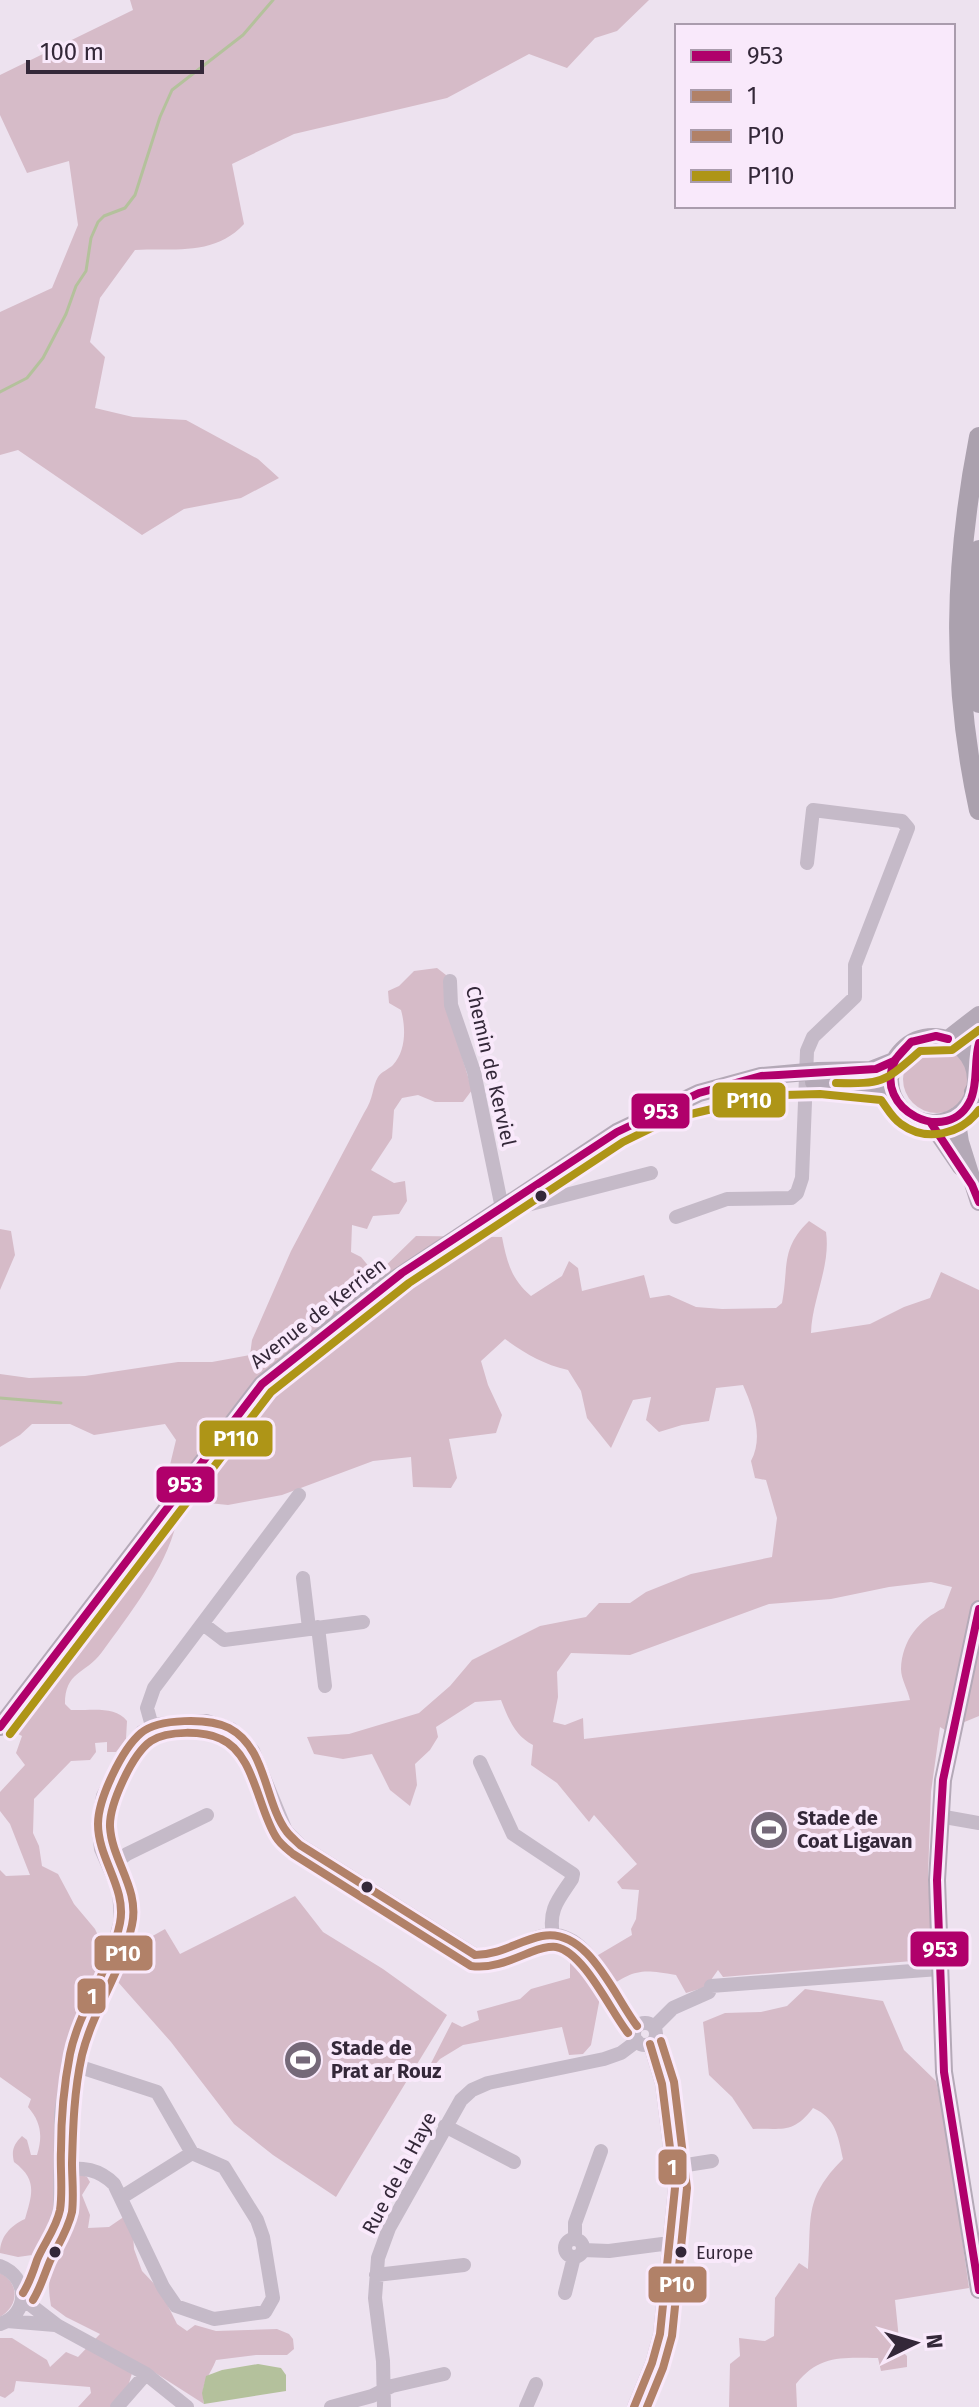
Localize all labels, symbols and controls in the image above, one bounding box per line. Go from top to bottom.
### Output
scale bar [28,24,202,74]
legend [675,24,955,208]
text: 100 m [40,38,104,66]
text: 953 [747,42,783,70]
text: 1 [747,82,757,110]
text: P10 [747,122,784,150]
text: P110 [747,162,794,190]
street label: Chemin de Kerviel [461,983,521,1149]
line badge: P110 [711,1081,787,1119]
text: P110 [726,1087,772,1114]
line badge: 953 [630,1092,691,1130]
text: 953 [643,1098,679,1125]
unlabelled marker [533,1188,549,1204]
street label: Avenue de Kerrien [245,1252,391,1374]
line badge: P110 [198,1419,274,1458]
text: P110 [213,1425,259,1452]
line badge: 953 [155,1465,216,1504]
text: 953 [167,1471,203,1498]
place label: Stade de Coat Ligavan [797,1806,912,1853]
sports icon: Stade de Coat Ligavan [748,1809,790,1851]
unlabelled marker [359,1879,375,1895]
line badge: 953 [909,1930,970,1968]
line badge: P10 [93,1934,154,1972]
text: 953 [922,1936,958,1963]
text: P10 [105,1940,141,1967]
line badge: 1 [76,1977,107,2015]
text: 1 [87,1983,97,2010]
place label: Stade de Prat ar Rouz [331,2036,441,2083]
sports icon: Stade de Prat ar Rouz [282,2039,324,2081]
street label: Rue de la Haye [357,2108,441,2238]
line badge: 1 [657,2148,688,2186]
text: 1 [667,2154,677,2181]
place label: Europe [696,2242,753,2264]
unlabelled marker [47,2244,63,2260]
marker: Europe [673,2244,689,2260]
line badge: P10 [647,2265,708,2304]
text: P10 [659,2271,695,2298]
north arrow [875,2303,955,2383]
text: N [920,2333,949,2350]

